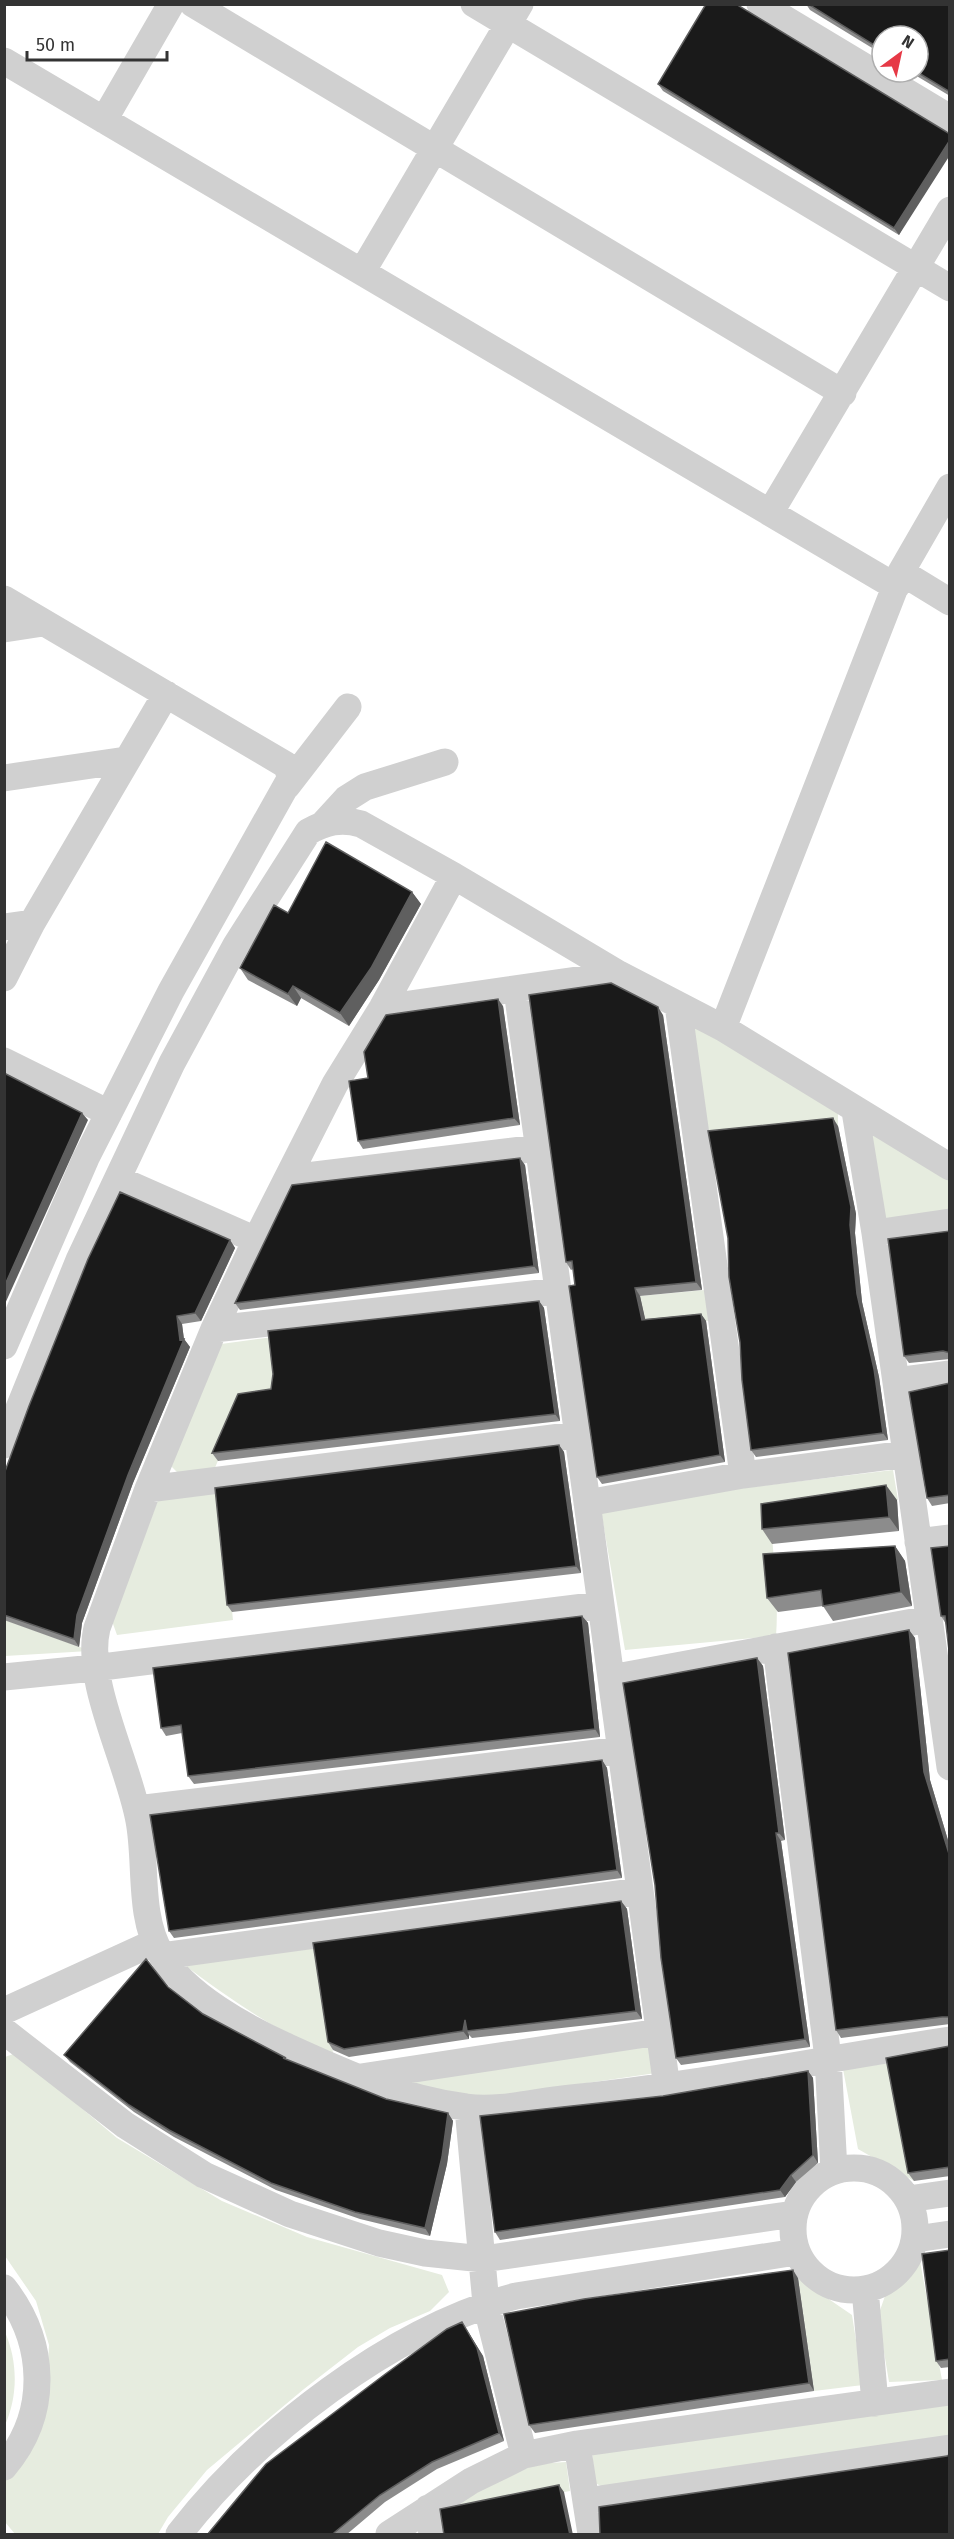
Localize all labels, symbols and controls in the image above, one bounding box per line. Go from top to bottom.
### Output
scale bar [27,24,166,62]
north arrow [870,24,930,84]
text: N [898,31,918,53]
text: 50 m [36,34,75,56]

